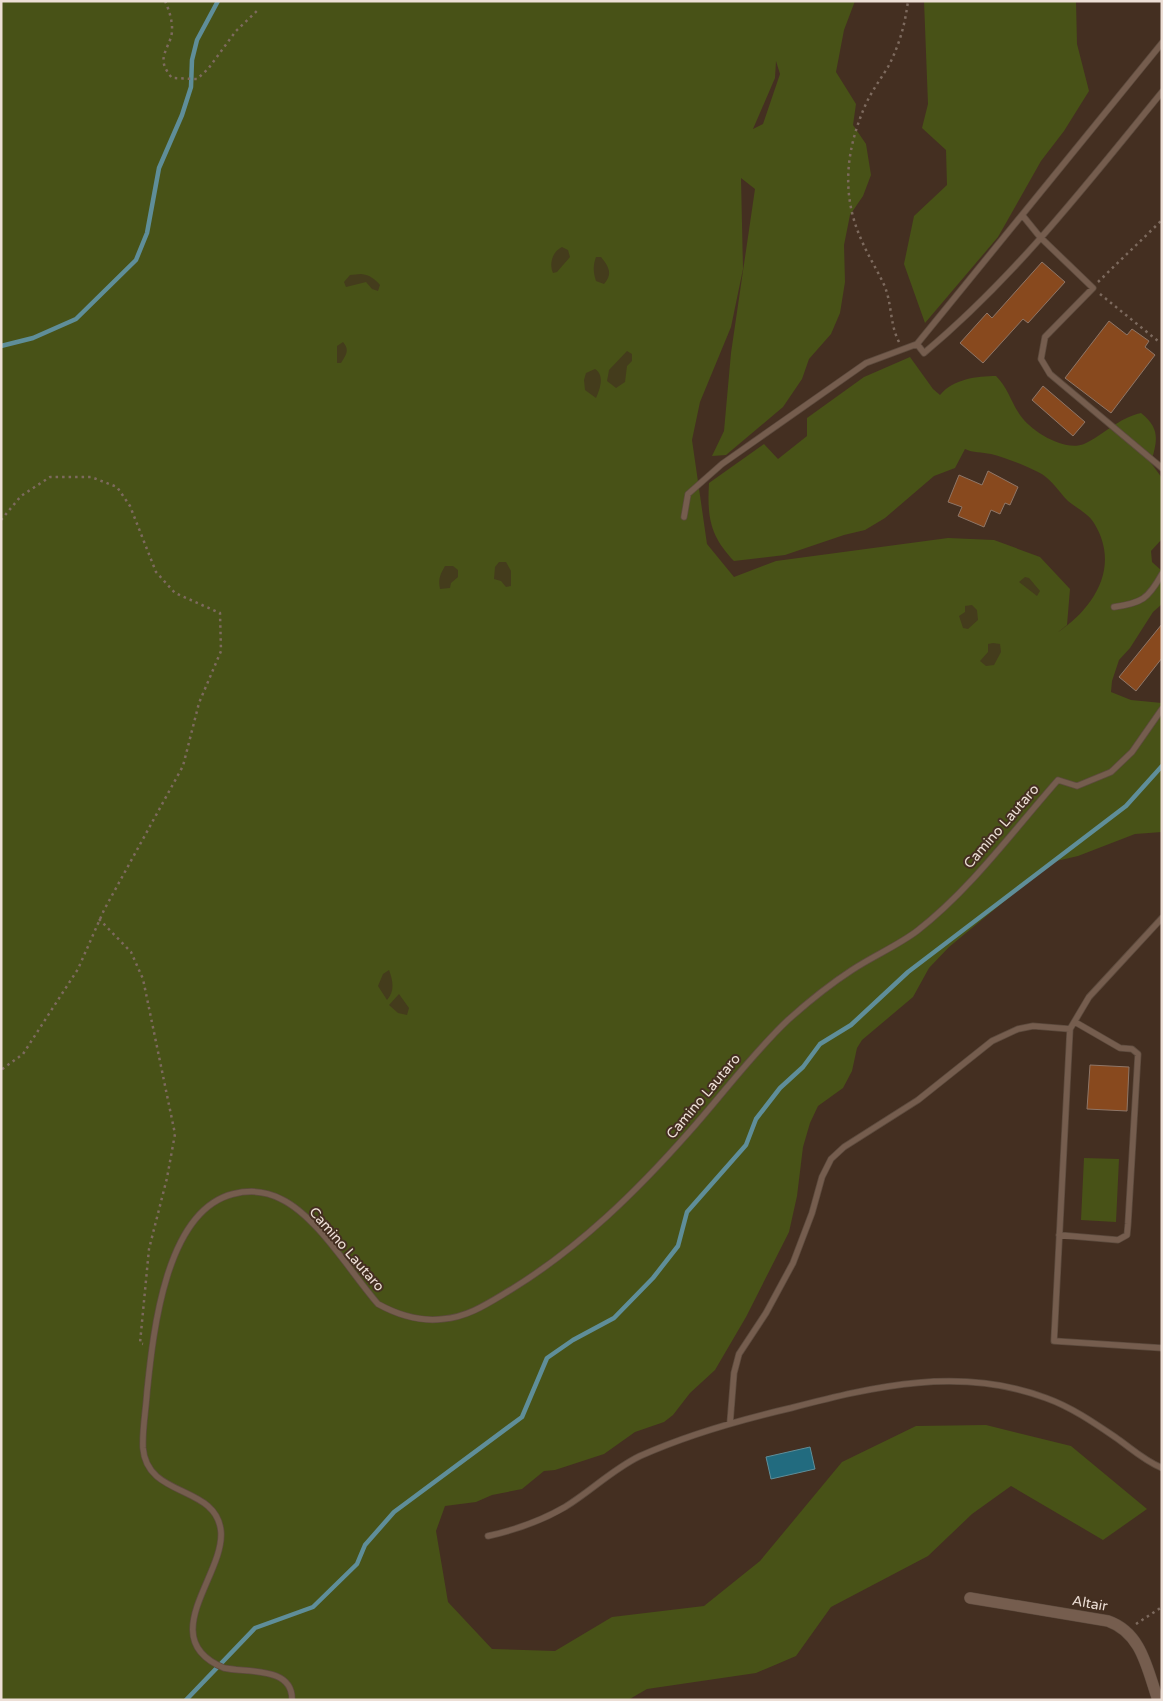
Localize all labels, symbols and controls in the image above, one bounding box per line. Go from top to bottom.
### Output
street label: Camino Lautaro [960,781,1043,872]
street label: Camino Lautaro [663,1050,744,1142]
street label: Camino Lautaro [305,1204,388,1295]
street label: Altair [1071,1592,1110,1615]

